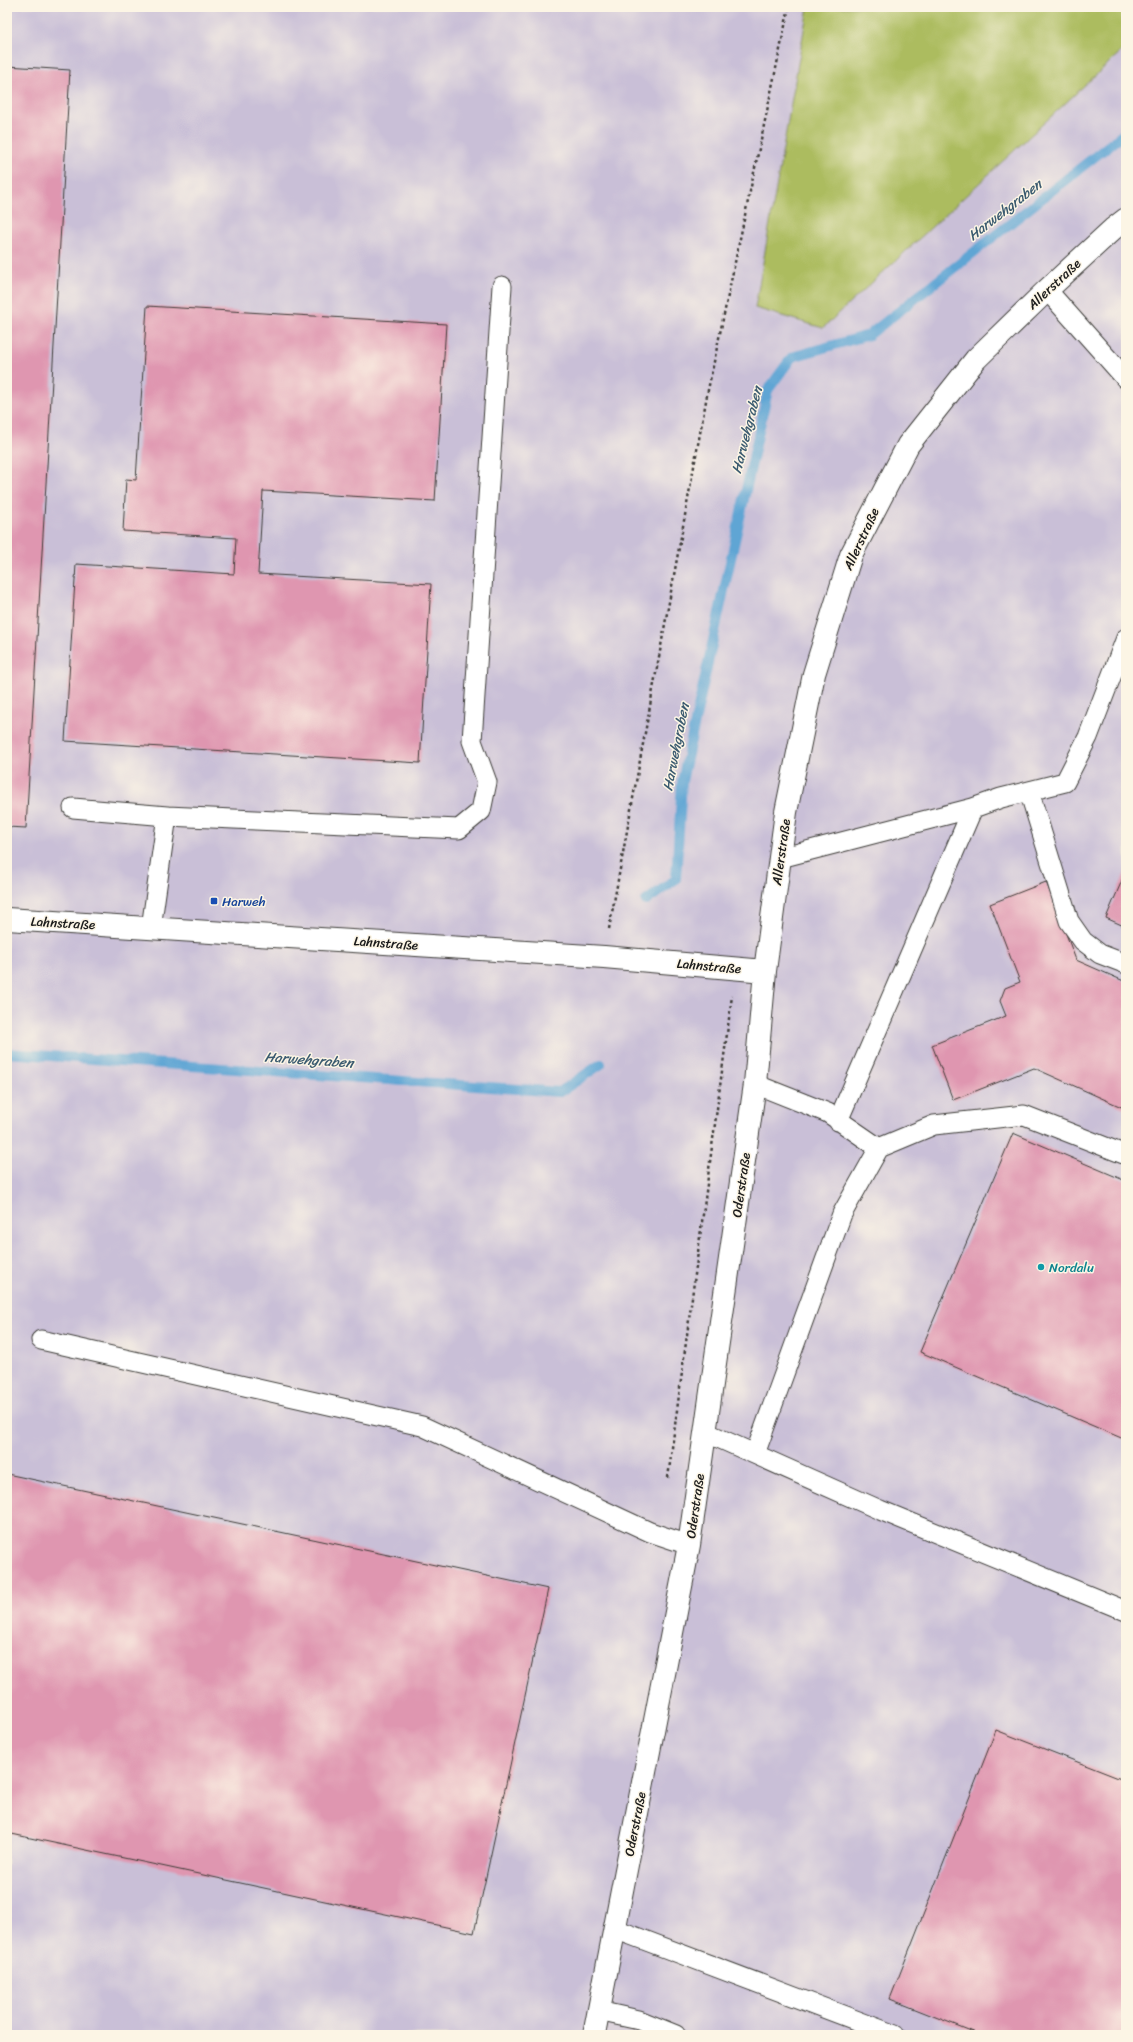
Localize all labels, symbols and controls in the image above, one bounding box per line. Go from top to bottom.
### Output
water label: Harwehgraben [962,172,1049,247]
street label: Allerstraße [1021,253,1086,316]
water label: Harwehgraben [724,382,770,476]
street label: Allerstraße [836,504,886,575]
water label: Harwehgraben [655,700,697,793]
street label: Allerstraße [765,817,797,888]
place label: Harweh [222,890,266,913]
marker: Harweh [209,896,219,906]
street label: Lahnstraße [30,910,96,936]
street label: Lahnstraße [353,929,419,957]
street label: Lahnstraße [676,952,742,980]
water label: Harwehgraben [264,1044,356,1076]
street label: Oderstraße [725,1151,757,1219]
place label: Nordalu [1049,1256,1094,1279]
marker: Nordalu [1036,1262,1046,1272]
street label: Oderstraße [679,1472,711,1540]
street label: Oderstraße [617,1790,653,1858]

